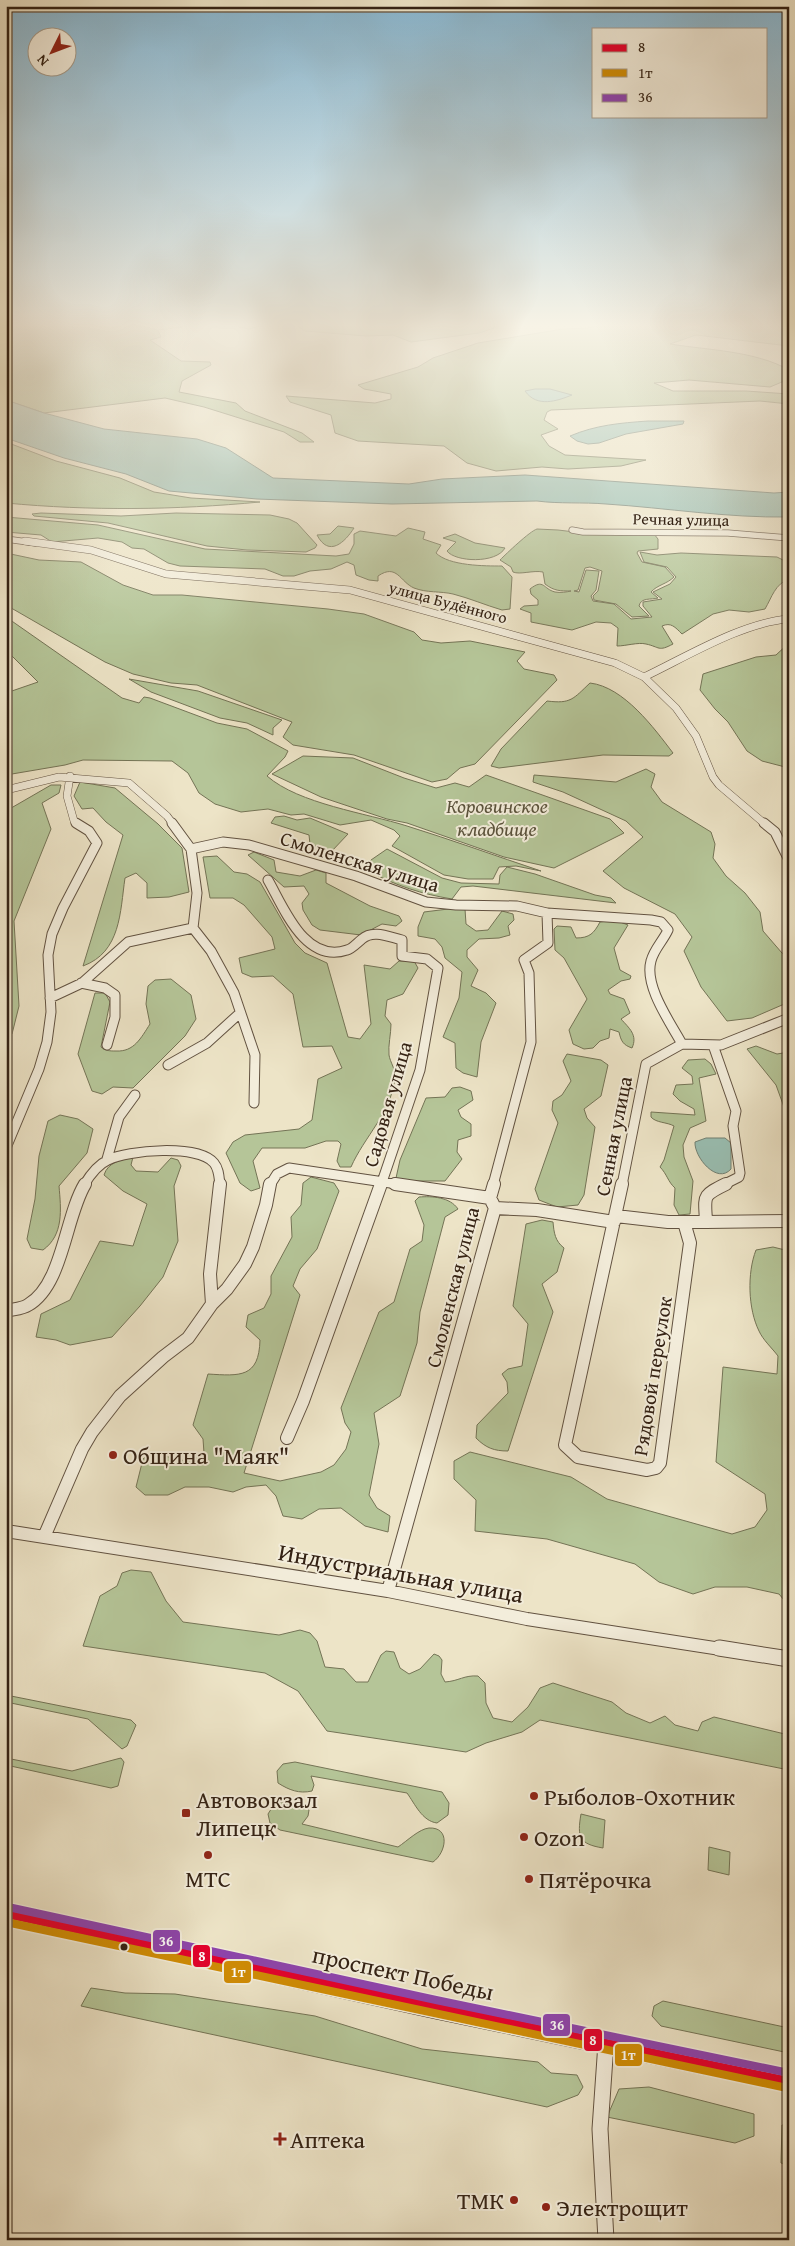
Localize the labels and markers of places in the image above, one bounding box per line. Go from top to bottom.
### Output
place label: Община "Маяк" [123,1438,289,1473]
marker: Община "Маяк" [107,1449,119,1461]
place label: Рыболов-Охотник [544,1779,735,1814]
place label: Автовокзал Липецк [196,1782,318,1845]
marker: Рыболов-Охотник [528,1790,540,1802]
marker: Автовокзал Липецк [180,1807,192,1819]
place label: Ozon [534,1820,585,1855]
marker: Ozon [518,1831,530,1843]
marker: МТС [202,1849,214,1861]
place label: МТС [185,1861,231,1896]
place label: Пятёрочка [539,1862,652,1897]
marker: Пятёрочка [523,1873,535,1885]
unlabelled marker [119,1942,129,1952]
place label: Аптека [290,2122,366,2157]
marker: Аптека [274,2133,286,2145]
place label: ТМК [457,2183,504,2218]
place label: Электрощит [556,2190,688,2225]
marker: ТМК [508,2194,520,2206]
marker: Электрощит [540,2201,552,2213]

